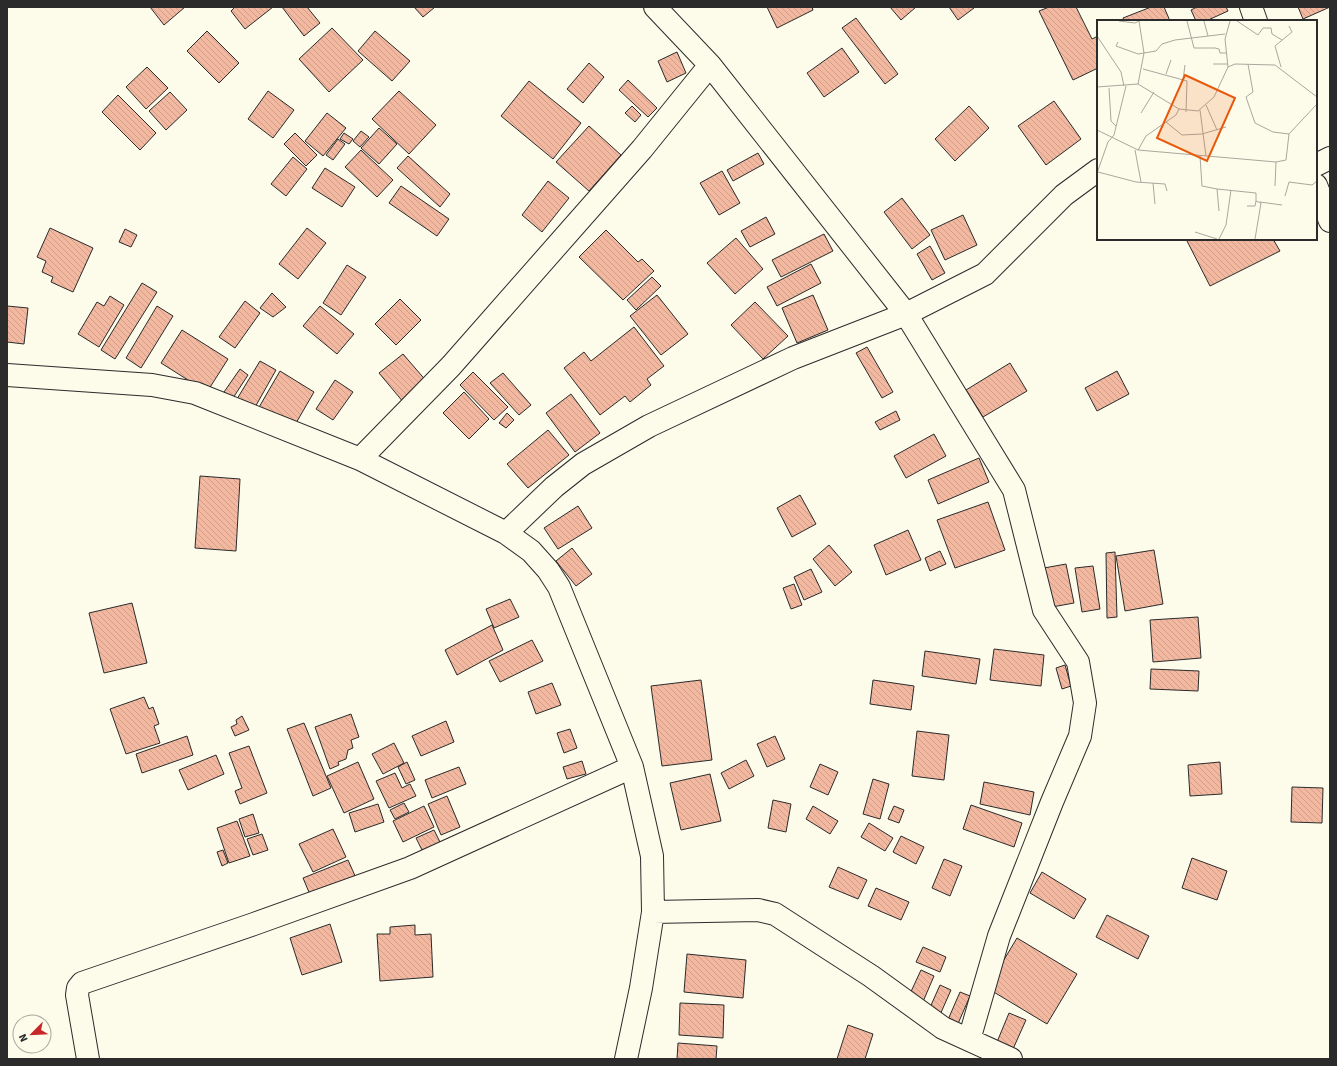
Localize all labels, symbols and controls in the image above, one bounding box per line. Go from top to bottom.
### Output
inset map [1097,20,1317,240]
north arrow [12,1014,52,1054]
text: N [15,1031,32,1044]

